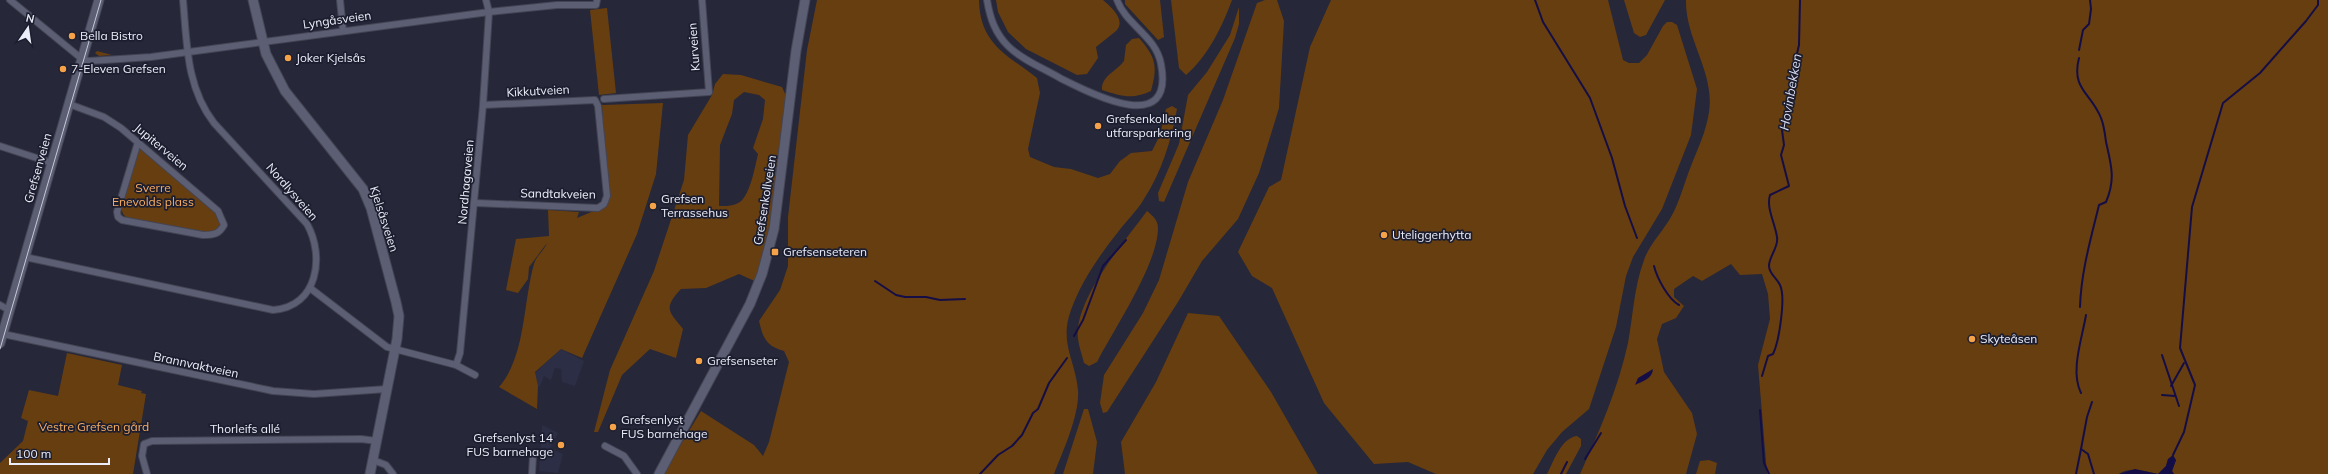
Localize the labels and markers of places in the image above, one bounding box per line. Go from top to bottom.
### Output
place label: Bella Bistro [80,28,143,43]
marker: Bella Bistro [67,31,77,41]
place label: Joker Kjelsås [296,50,366,65]
marker: Joker Kjelsås [283,53,293,63]
place label: 7-Eleven Grefsen [71,61,166,76]
marker: 7-Eleven Grefsen [58,64,68,74]
place label: Grefsenkollen utfarsparkering [1106,111,1191,140]
marker: Grefsenkollen utfarsparkering [1093,121,1103,131]
place label: Grefsen Terrassehus [661,191,728,220]
marker: Grefsen Terrassehus [648,201,658,211]
place label: Uteliggerhytta [1392,227,1471,242]
marker: Uteliggerhytta [1379,230,1389,240]
place label: Grefsenseteren [783,244,867,259]
marker: Grefsenseteren [770,247,780,257]
place label: Skyteåsen [1980,331,2037,346]
marker: Skyteåsen [1967,334,1977,344]
place label: Grefsenseter [707,353,778,368]
marker: Grefsenseter [694,356,704,366]
place label: Grefsenlyst FUS barnehage [621,412,707,441]
marker: Grefsenlyst FUS barnehage [608,422,618,432]
place label: Grefsenlyst 14 FUS barnehage [467,430,553,459]
marker: Grefsenlyst 14 FUS barnehage [556,440,566,450]

